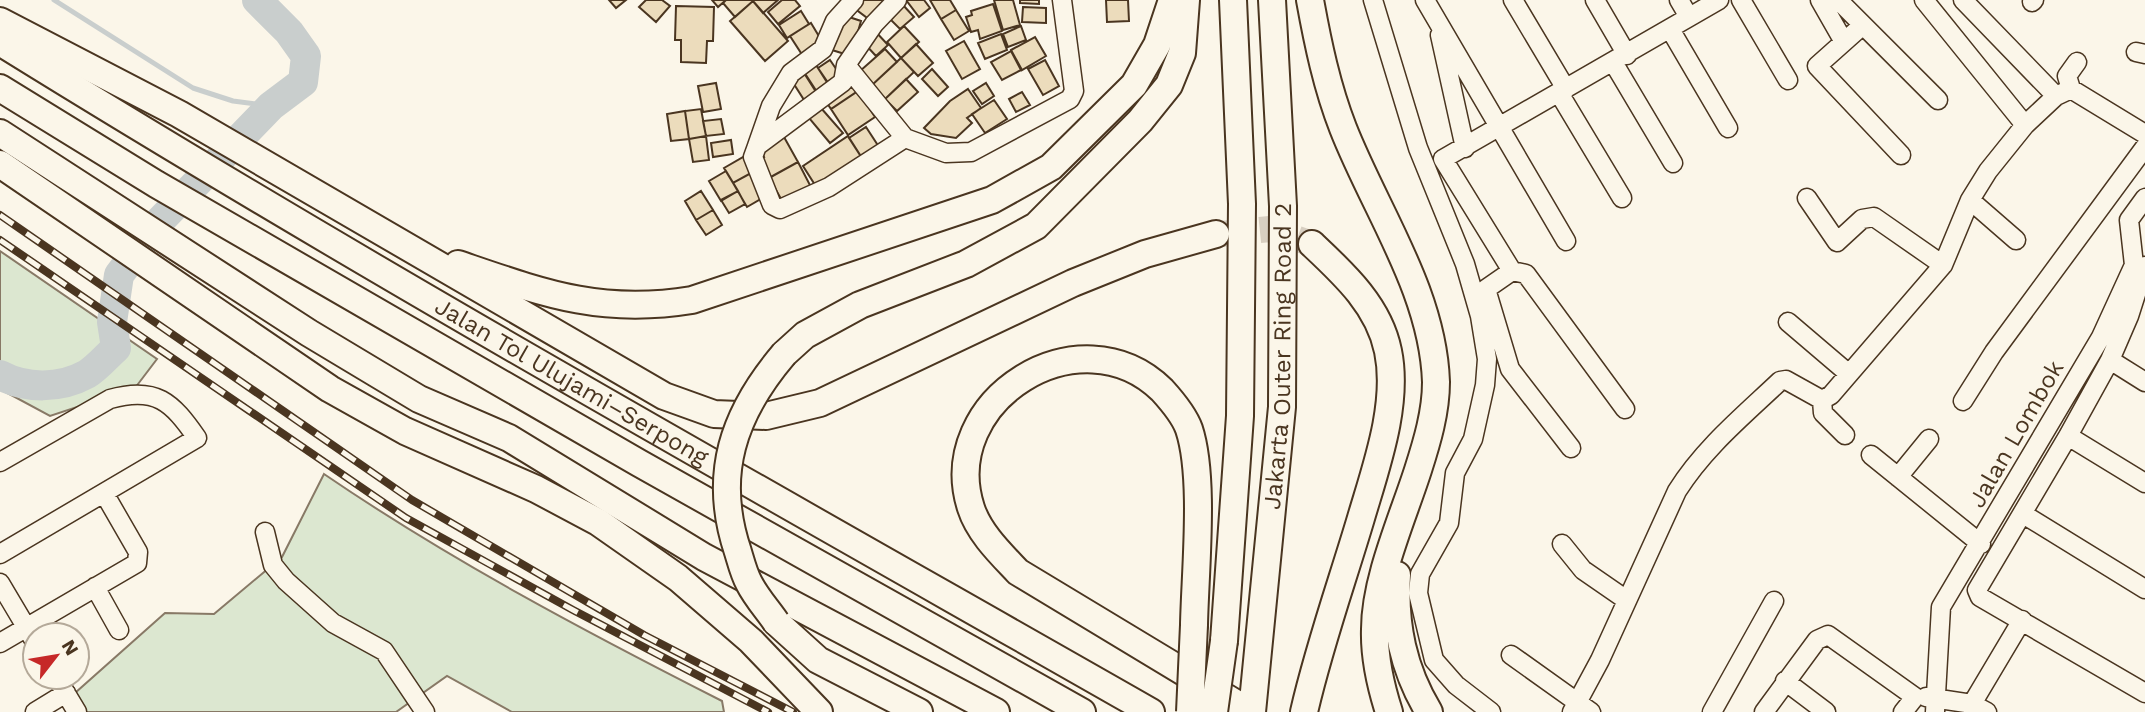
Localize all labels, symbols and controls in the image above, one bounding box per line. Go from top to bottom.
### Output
street label: Jakarta Outer Ring Road 2 [1258,203,1297,511]
street label: Jalan Tol Ulujami–Serpong [430,292,714,471]
street label: Jalan Lombok [1963,355,2070,512]
north arrow [21,621,91,691]
text: N [57,636,84,659]

